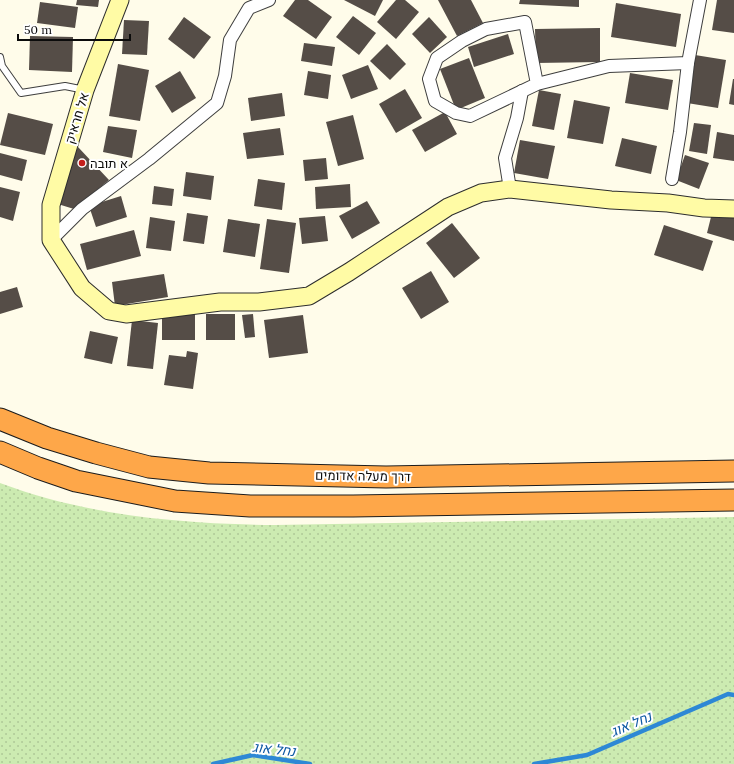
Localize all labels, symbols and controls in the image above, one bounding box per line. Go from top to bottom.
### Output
scale bar [18,16,130,42]
text: 50 m [24,22,52,37]
street label: אל חראיק [61,90,93,146]
place label: א תובה [90,155,128,172]
marker: א תובה [77,158,87,168]
street label: דרך מעלה אדומים [315,467,411,485]
water label: נחל אוג [608,707,655,741]
water label: נחל אוג [252,738,297,760]

